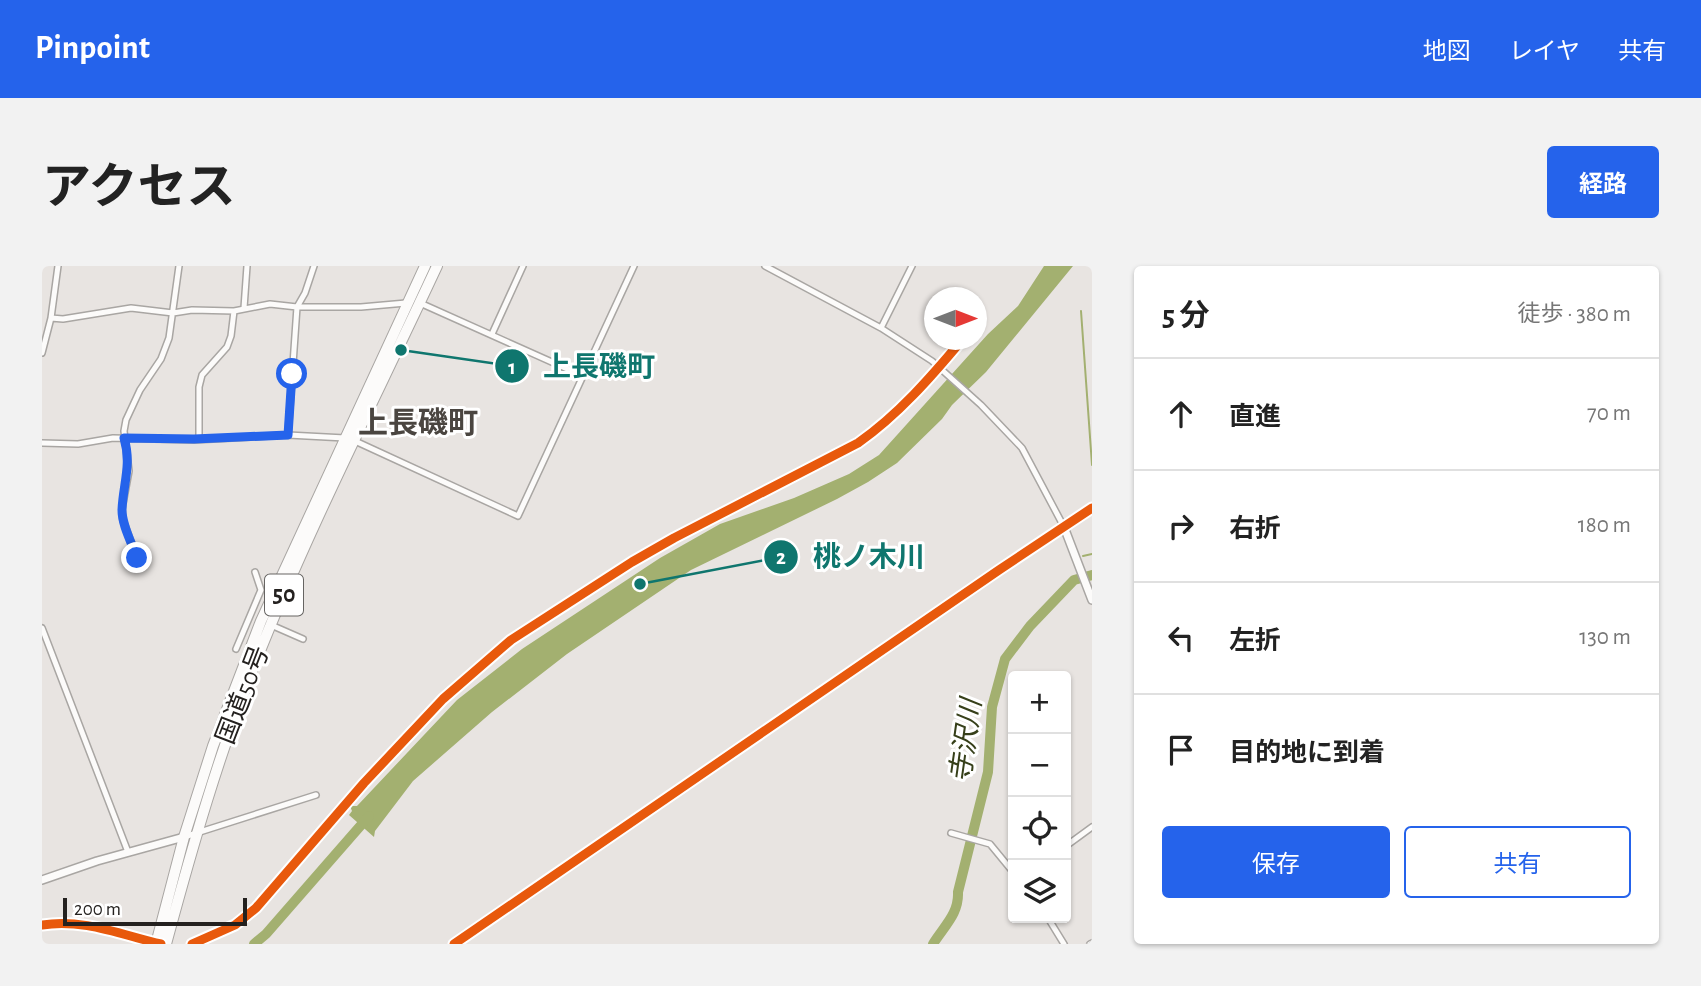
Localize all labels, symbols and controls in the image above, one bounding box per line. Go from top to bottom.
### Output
text: Pinpoint [35,32,150,65]
text: 地図 [1423,40,1471,64]
text: レイヤ [1509,40,1580,64]
text: 共有 [1618,40,1666,64]
button: 経路 [1547,146,1659,218]
text: アクセス [42,164,236,213]
north arrow [924,287,987,350]
text: 5 分 [1162,301,1210,331]
text: 徒歩 · 380 m [1517,303,1631,326]
callout: 上長磯町 [494,342,669,391]
text: 上長磯町 [543,351,655,382]
text: 1 [508,357,516,378]
route start [276,358,307,389]
icon: ahead [1162,395,1200,433]
text: 70 m [1587,402,1631,425]
text: 直進 [1229,404,1281,430]
district label: 上長磯町 [358,407,478,439]
icon: right [1162,507,1200,545]
text: 180 m [1578,514,1631,537]
text: 右折 [1229,516,1281,542]
callout: 桃ノ木川 [764,532,939,581]
text: 桃ノ木川 [813,541,925,572]
route end [121,542,152,573]
text: 2 [776,547,786,568]
road number: 50 [265,574,303,616]
icon: left [1162,619,1200,657]
text: 130 m [1579,626,1631,649]
text: 左折 [1229,628,1281,654]
street label: 国道50号 [212,642,274,748]
map controls [1008,671,1071,923]
button: + [1008,671,1071,734]
water label: 寺沢川 [945,694,987,785]
icon: arrive [1162,731,1200,769]
button: − [1008,734,1071,797]
text: 目的地に到着 [1229,740,1385,766]
button: locate [1008,797,1071,860]
button: 保存 [1162,826,1390,898]
button: 共有 [1404,826,1631,898]
button: layers [1008,860,1071,923]
scale bar [63,895,247,927]
text: 200 m [74,900,121,919]

